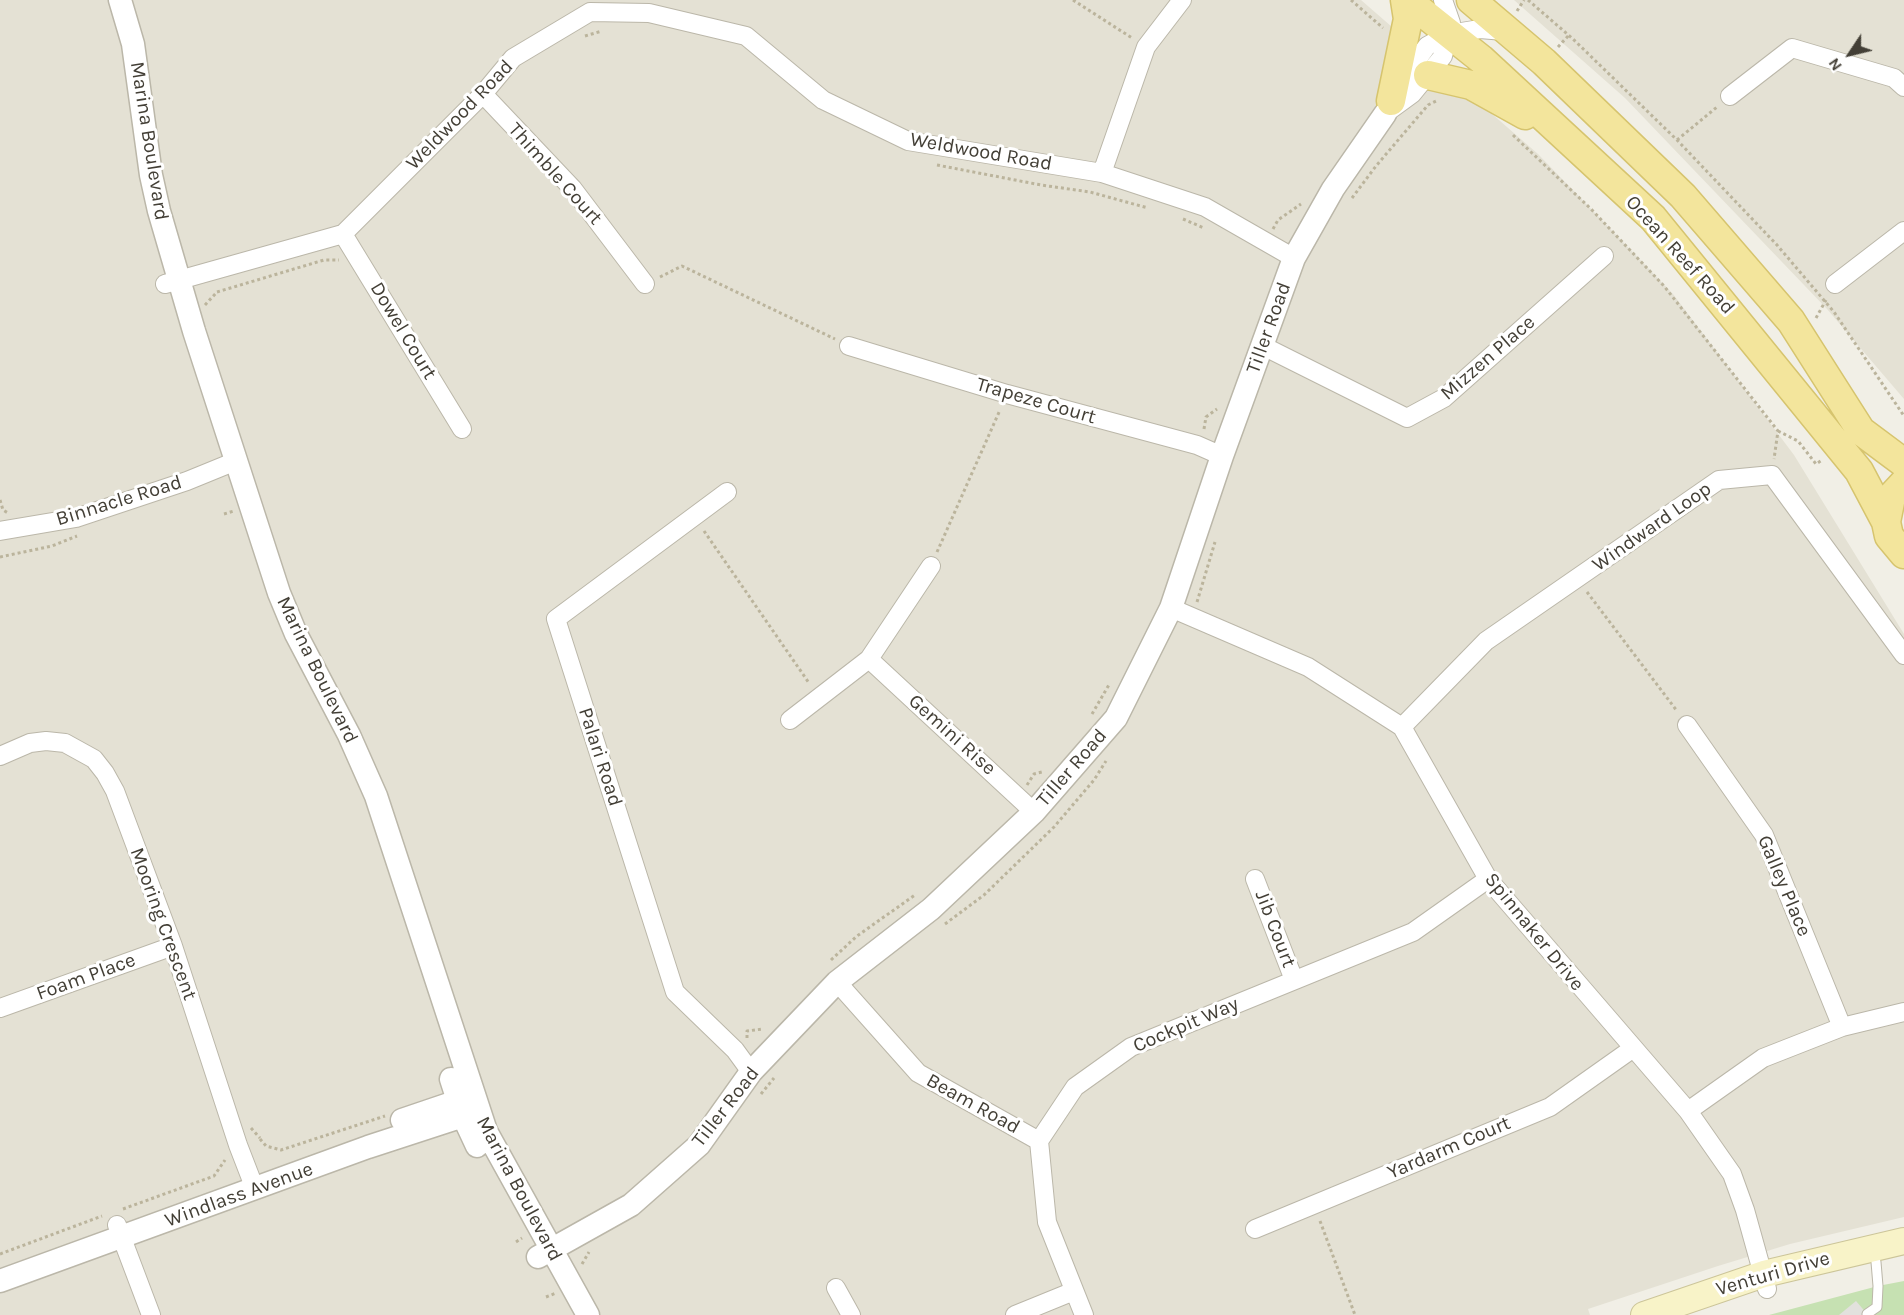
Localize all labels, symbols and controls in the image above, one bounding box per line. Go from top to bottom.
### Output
north arrow [1820,24,1880,84]
text: N [1824,54,1846,75]
street label: Weldwood Road [401,55,519,175]
street label: Marina Boulevard [125,60,173,222]
street label: Thimble Court [503,118,607,230]
street label: Weldwood Road [908,128,1054,176]
street label: Ocean Reef Road [1620,191,1740,319]
street label: Dowel Court [365,278,441,384]
street label: Tiller Road [1241,279,1297,377]
street label: Mizzen Place [1436,310,1540,406]
street label: Trapeze Court [973,372,1099,430]
street label: Binnacle Road [53,470,185,532]
street label: Windward Loop [1588,477,1716,577]
street label: Marina Boulevard [271,593,363,747]
street label: Gemini Rise [903,689,1001,781]
street label: Palari Road [573,704,627,810]
street label: Tiller Road [1032,724,1112,812]
street label: Galley Place [1752,832,1816,940]
street label: Mooring Crescent [124,844,202,1004]
street label: Spinnaker Drive [1479,868,1589,996]
street label: Jib Court [1249,887,1301,971]
street label: Foam Place [33,948,139,1006]
street label: Cockpit Way [1130,992,1242,1058]
street label: Tiller Road [687,1062,765,1152]
street label: Beam Road [922,1068,1024,1140]
street label: Yardarm Court [1384,1111,1514,1185]
street label: Marina Boulevard [471,1113,567,1265]
street label: Windlass Avenue [162,1157,316,1233]
street label: Venturi Drive [1713,1246,1833,1302]

